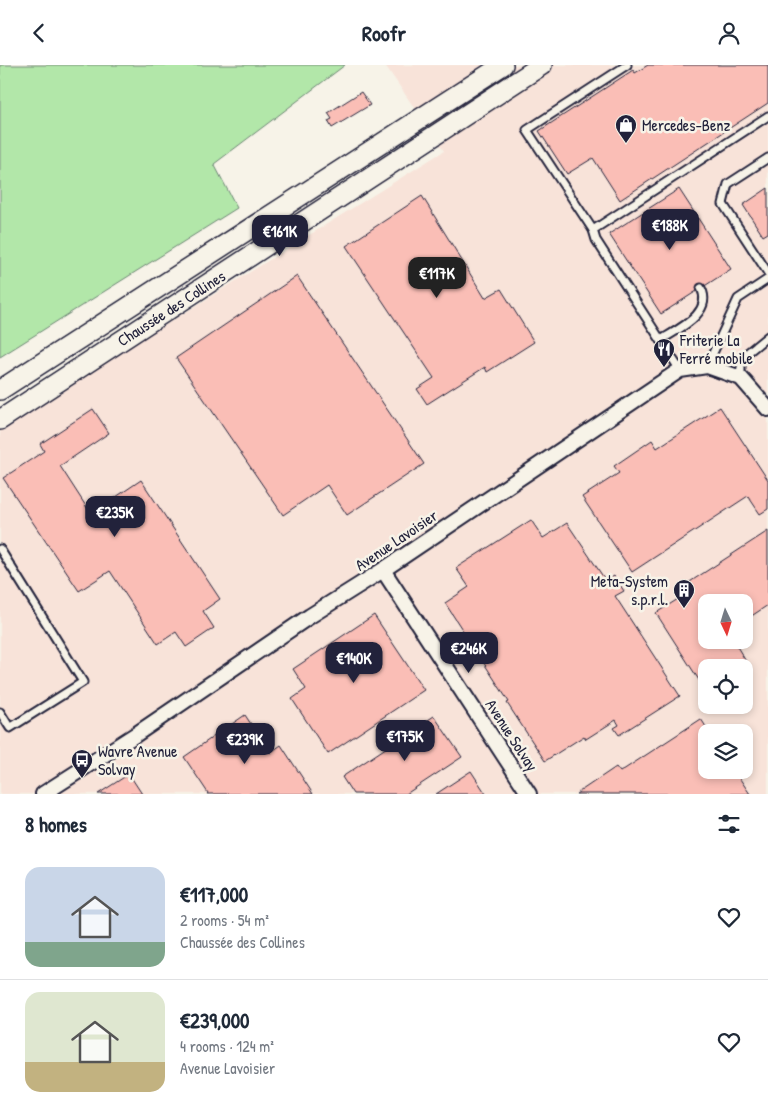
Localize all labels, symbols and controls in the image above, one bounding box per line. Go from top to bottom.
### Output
text: Roofr [362,18,406,48]
icon: back [25,19,53,47]
icon: person [715,19,743,47]
shop icon: Mercedes-Benz [614,113,638,144]
place label: Mercedes-Benz [642,114,731,136]
pin: €188K [635,209,705,251]
text: €188K [652,214,688,236]
pin: €161K [245,215,315,257]
text: €161K [263,220,297,242]
pin: €117K [402,257,472,299]
text: €117K [419,262,455,284]
street label: Chaussée des Collines [113,265,229,351]
place label: Friterie La Ferré mobile [679,329,753,369]
restaurant icon: Friterie La Ferré mobile [652,337,676,368]
pin: €235K [80,495,150,538]
text: €235K [96,501,134,523]
street label: Avenue Lavoisier [350,504,442,576]
place label: Meta-System s.p.r.l. [591,570,668,610]
building icon: Meta-System s.p.r.l. [672,578,696,609]
north arrow [698,594,752,649]
map controls [698,594,753,779]
pin: €246K [434,631,504,674]
text: €246K [451,637,487,659]
pin: €140K [319,641,389,684]
text: €140K [336,647,372,669]
button: locate [698,659,753,714]
street label: Avenue Solvay [481,695,544,775]
pin: €175K [370,719,440,762]
pin: €239K [210,723,280,765]
button: layers [698,724,753,779]
text: €175K [387,725,423,747]
text: €239K [227,728,263,750]
place label: Wavre Avenue Solvay [98,740,178,780]
bus stop icon: Wavre Avenue Solvay [70,748,94,779]
text: 8 homes [25,810,87,839]
icon: filters [715,810,743,838]
text: €117,000 [180,880,248,909]
icon: home [65,887,125,947]
icon: heart [715,903,743,931]
text: 2 rooms · 54 m² [180,909,269,931]
text: Chaussée des Collines [180,931,305,953]
text: €239,000 [180,1006,250,1035]
icon: home [65,1012,125,1072]
icon: heart [715,1028,743,1056]
text: 4 rooms · 124 m² [180,1035,274,1057]
text: Avenue Lavoisier [180,1057,275,1079]

